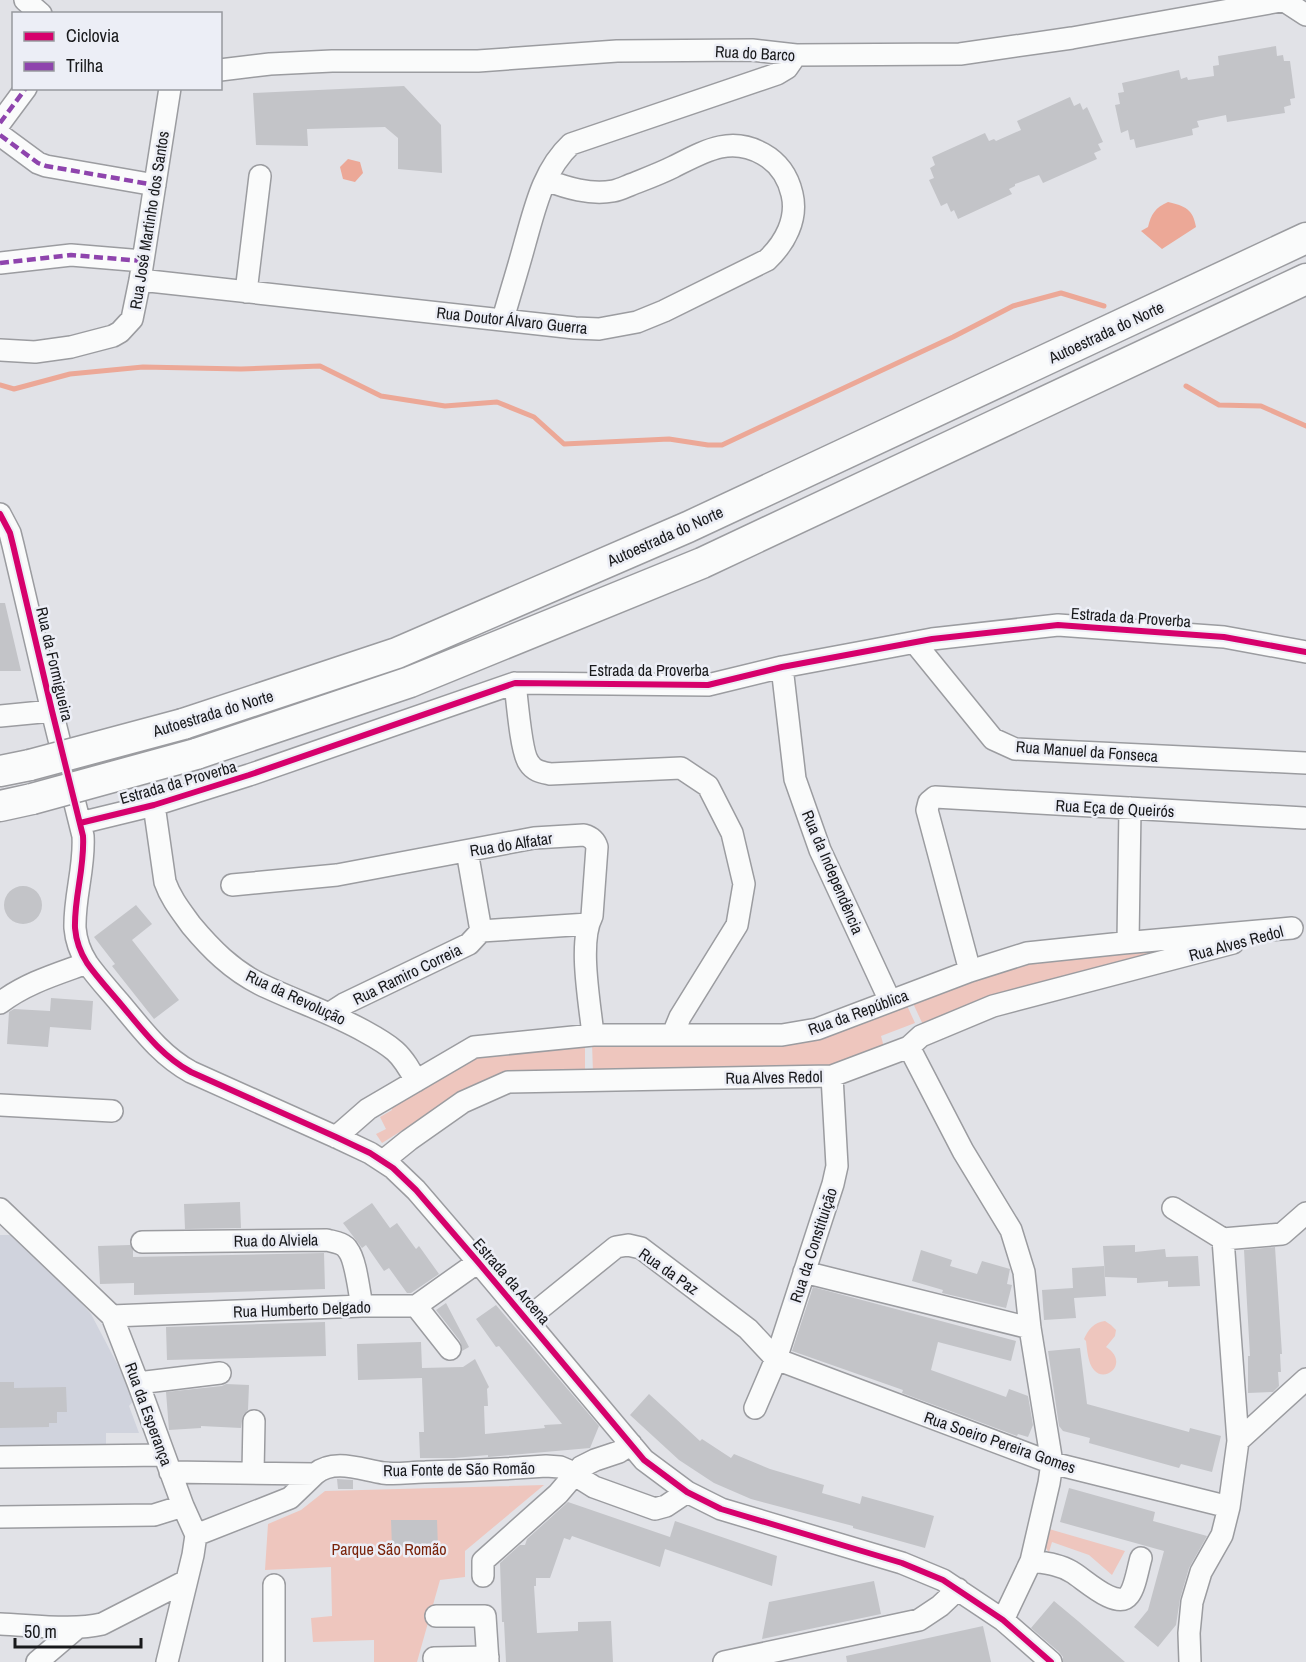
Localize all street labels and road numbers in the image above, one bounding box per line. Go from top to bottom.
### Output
street label: Rua do Barco [714,40,796,66]
street label: Rua José Martinho dos Santos [124,129,174,311]
street label: Autoestrada do Norte [1044,296,1167,369]
street label: Rua Doutor Álvaro Guerra [435,301,589,339]
street label: Autoestrada do Norte [603,501,726,572]
street label: Estrada da Proverba [1070,602,1192,632]
street label: Rua da Formigueira [31,605,79,724]
street label: Estrada da Proverba [589,659,710,681]
street label: Autoestrada do Norte [149,684,276,742]
street label: Rua Manuel da Fonseca [1015,735,1159,767]
street label: Estrada da Proverba [117,755,240,809]
street label: Rua Eça de Queirós [1055,794,1175,822]
street label: Rua da Independência [797,807,869,938]
street label: Rua do Alfatar [468,827,554,861]
street label: Rua Alves Redol [1186,920,1286,966]
street label: Rua Ramiro Correia [349,938,466,1010]
street label: Rua da Revolução [242,964,350,1030]
street label: Rua da República [805,983,912,1040]
street label: Rua Alves Redol [725,1065,823,1089]
street label: Rua da Constituição [784,1185,842,1305]
street label: Rua do Alviela [234,1228,319,1252]
street label: Estrada da Arcena [468,1233,556,1329]
street label: Rua da Paz [635,1242,704,1300]
street label: Rua Humberto Delgado [233,1296,371,1322]
street label: Rua da Esperança [120,1359,178,1469]
street label: Rua Soeiro Pereira Gomes [921,1406,1079,1478]
street label: Rua Fonte de São Romão [383,1457,535,1481]

